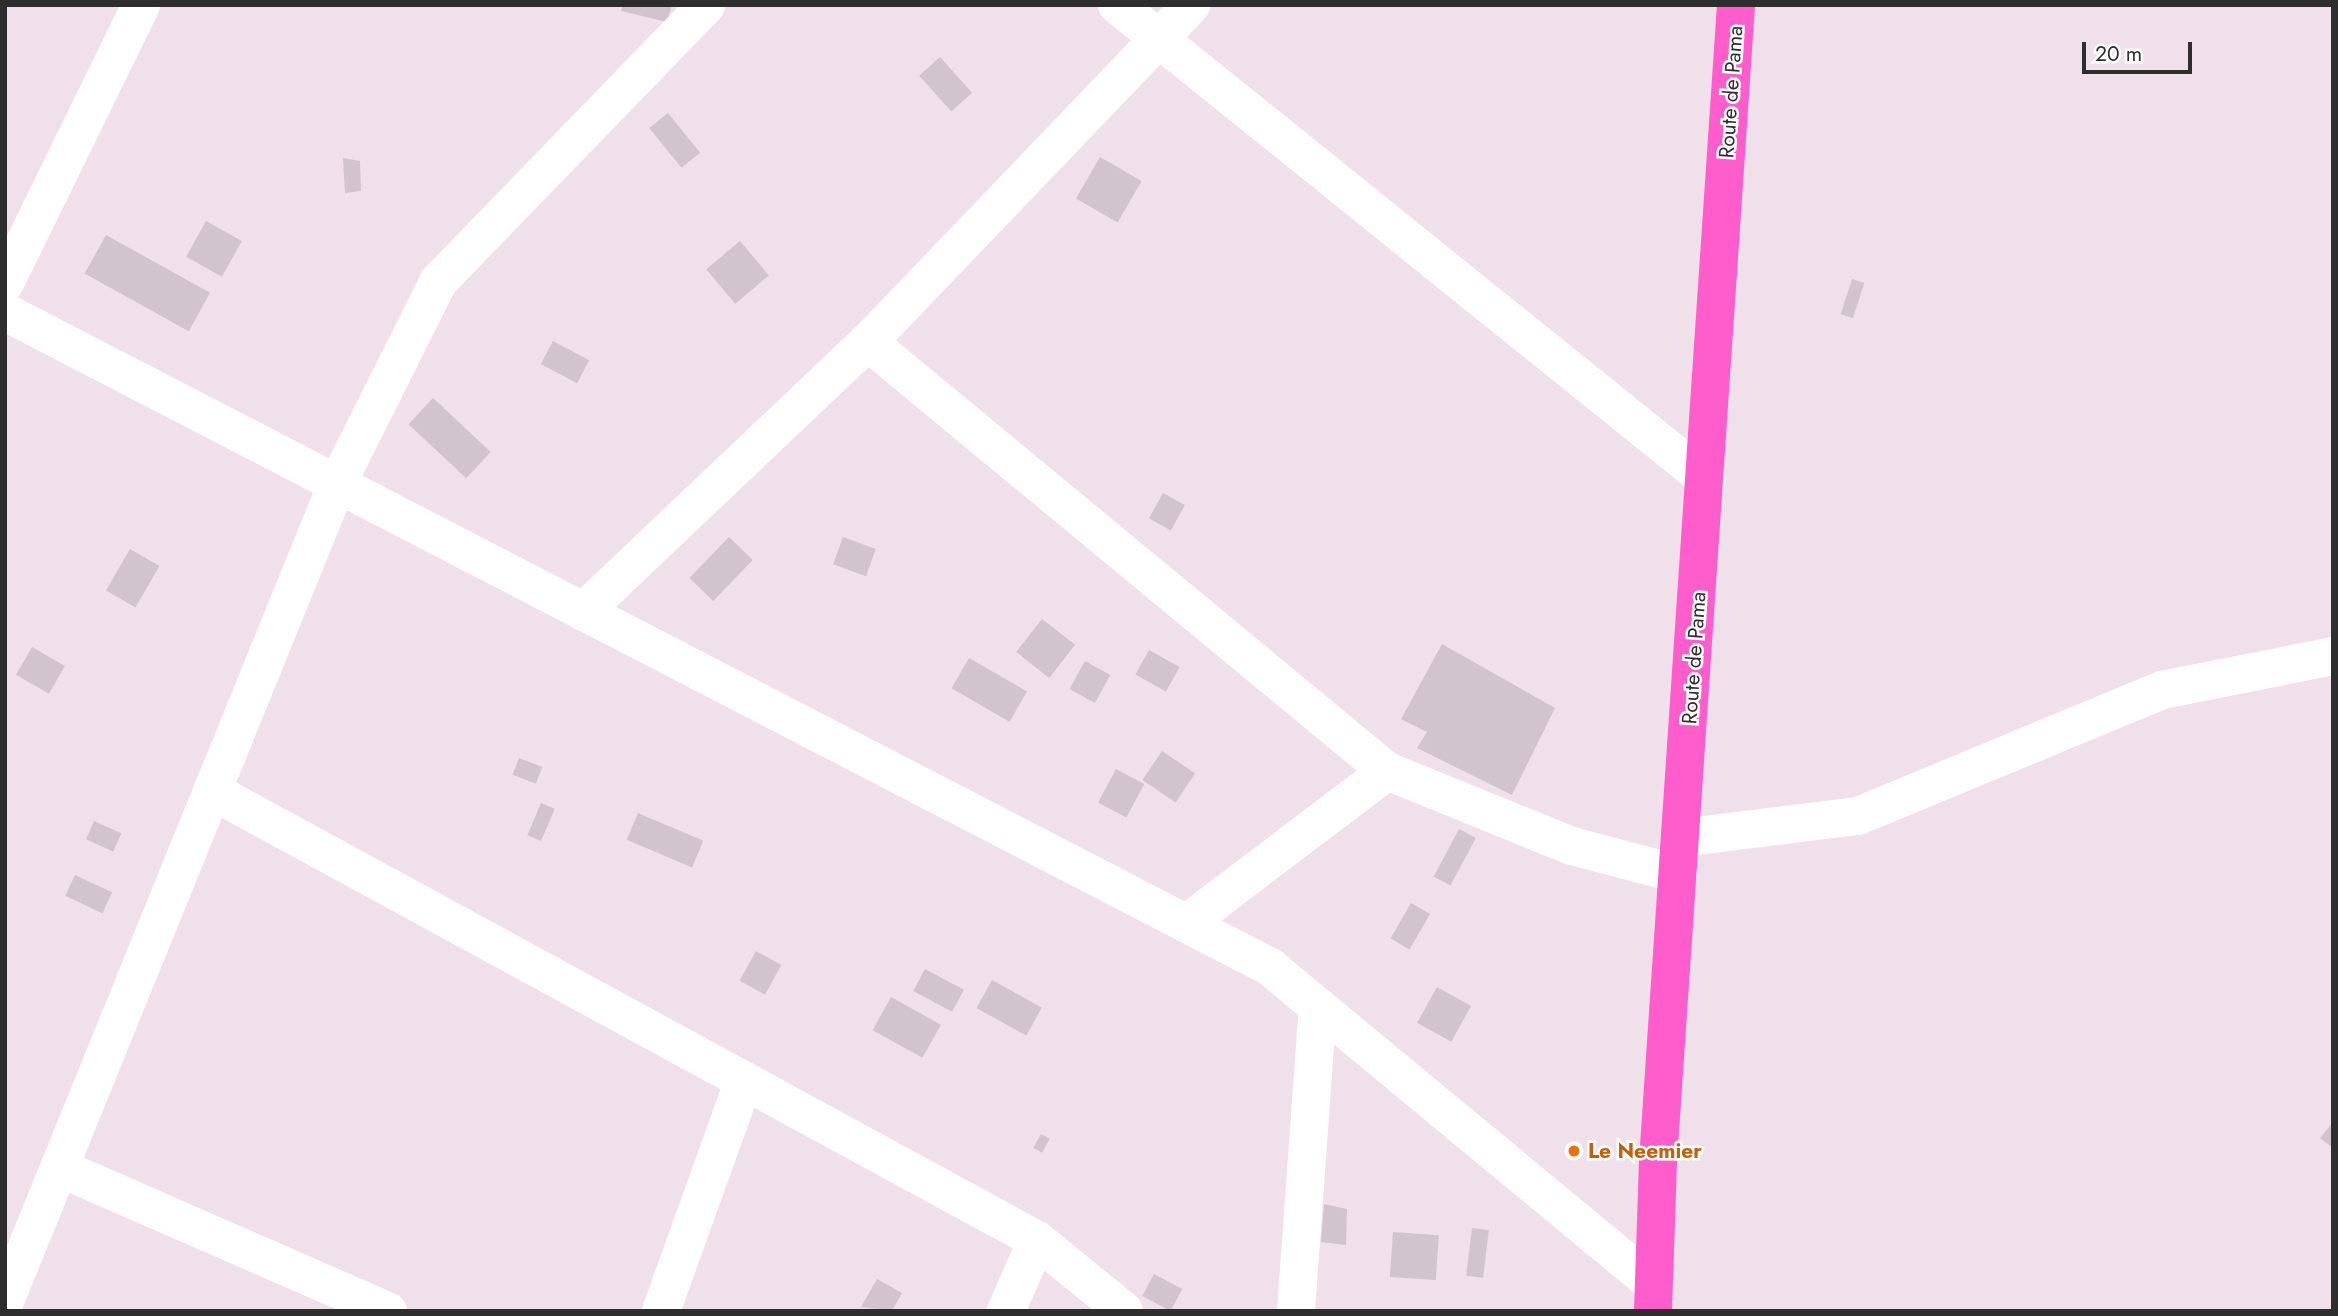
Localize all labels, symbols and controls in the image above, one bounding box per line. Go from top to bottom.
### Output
street label: Route de Pama [1714,25,1748,159]
scale bar [2086,28,2196,72]
text: 20 m [2095,39,2142,69]
street label: Route de Pama [1677,591,1711,725]
place label: Le Neemier [1588,1138,1702,1164]
marker: Le Neemier [1566,1143,1582,1159]

